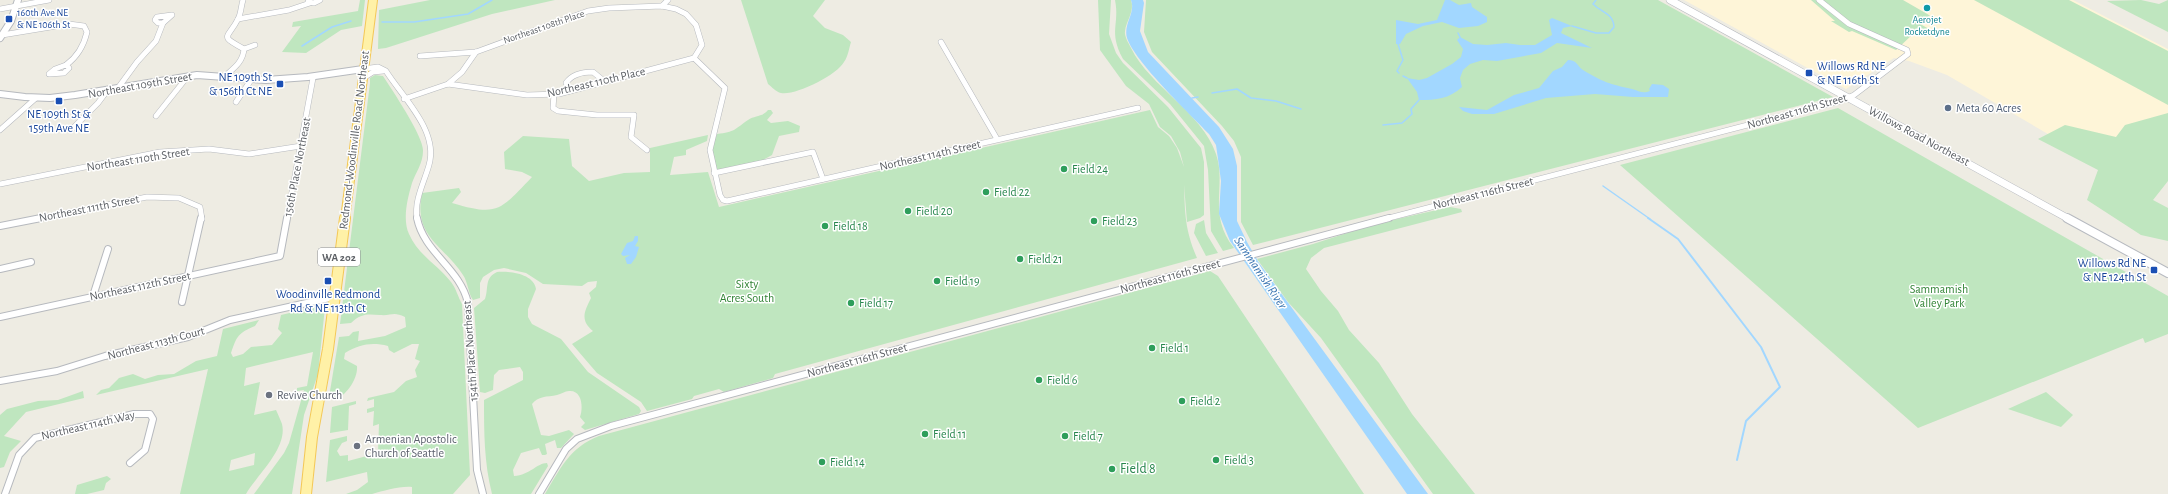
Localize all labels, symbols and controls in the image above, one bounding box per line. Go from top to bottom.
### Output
marker: Aerojet Rocketdyne [1922,3,1932,13]
place label: 160th Ave NE & NE 106th St [17,8,71,30]
street label: Northeast 108th Place [502,8,586,46]
marker: 160th Ave NE & NE 106th St [4,14,14,24]
place label: Aerojet Rocketdyne [1904,15,1950,37]
street label: Redmond-Woodinville Road Northeast [337,50,371,230]
place label: Willows Rd NE & NE 116th St [1817,60,1885,86]
street label: Northeast 110th Place [546,65,646,99]
marker: Willows Rd NE & NE 116th St [1804,68,1814,78]
street label: Northeast 109th Street [87,70,193,100]
place label: NE 109th St & 156th Ct NE [209,71,272,97]
marker: NE 109th St & 156th Ct NE [275,79,285,89]
street label: Northeast 116th Street [1746,91,1848,131]
marker: NE 109th St & 159th Ave NE [54,96,64,106]
place label: Meta 60 Acres [1956,102,2021,114]
marker: Meta 60 Acres [1943,103,1953,113]
street label: Willows Road Northeast [1866,104,1972,168]
place label: NE 109th St & 159th Ave NE [27,108,92,134]
street label: 156th Place Northeast [282,116,313,218]
street label: Northeast 114th Street [878,137,982,172]
street label: Northeast 110th Street [86,145,190,173]
place label: Field 24 [1072,163,1108,175]
marker: Field 24 [1059,164,1069,174]
street label: Northeast 116th Street [1431,175,1535,211]
place label: Field 22 [994,186,1030,198]
marker: Field 22 [981,187,991,197]
street label: Northeast 111th Street [38,192,140,224]
place label: Field 20 [916,205,953,217]
marker: Field 20 [903,206,913,216]
place label: Field 23 [1102,215,1137,227]
marker: Field 23 [1089,216,1099,226]
place label: Field 18 [833,220,868,232]
marker: Field 18 [820,221,830,231]
water label: Sammamish River [1231,235,1289,312]
road number: WA 202 [318,248,360,266]
place label: Field 21 [1028,253,1062,265]
marker: Field 21 [1015,254,1025,264]
street label: Northeast 116th Street [1119,257,1222,295]
place label: Willows Rd NE & NE 124th St [2078,257,2146,283]
marker: Willows Rd NE & NE 124th St [2149,265,2159,275]
street label: Northeast 112th Street [88,269,192,303]
place label: Field 19 [945,275,980,287]
marker: Woodinville Redmond Rd & NE 113th Ct [323,276,333,286]
marker: Field 19 [932,276,942,286]
park label: Sixty Acres South [720,278,774,304]
park label: Sammamish Valley Park [1910,283,1968,310]
place label: Woodinville Redmond Rd & NE 113th Ct [276,288,380,314]
place label: Field 17 [859,297,893,309]
marker: Field 17 [846,298,856,308]
street label: 154th Place Northeast [460,300,480,402]
street label: Northeast 113th Court [106,324,206,362]
street label: Northeast 116th Street [806,341,909,379]
place label: Field 1 [1160,342,1189,354]
marker: Field 1 [1147,343,1157,353]
place label: Field 6 [1047,374,1078,386]
marker: Field 6 [1034,375,1044,385]
place label: Revive Church [277,389,342,401]
marker: Revive Church [264,390,274,400]
place label: Field 2 [1190,395,1221,407]
marker: Field 2 [1177,396,1187,406]
street label: Northeast 114th Way [40,408,136,443]
place label: Field 11 [933,428,966,440]
marker: Field 11 [920,429,930,439]
place label: Field 7 [1073,430,1103,442]
marker: Field 7 [1060,431,1070,441]
place label: Armenian Apostolic Church of Seattle [365,433,457,459]
marker: Armenian Apostolic Church of Seattle [352,441,362,451]
place label: Field 3 [1224,454,1254,466]
marker: Field 3 [1211,455,1221,465]
place label: Field 14 [830,456,865,468]
marker: Field 14 [817,457,827,467]
place label: Field 8 [1120,462,1156,476]
marker: Field 8 [1107,464,1117,474]

